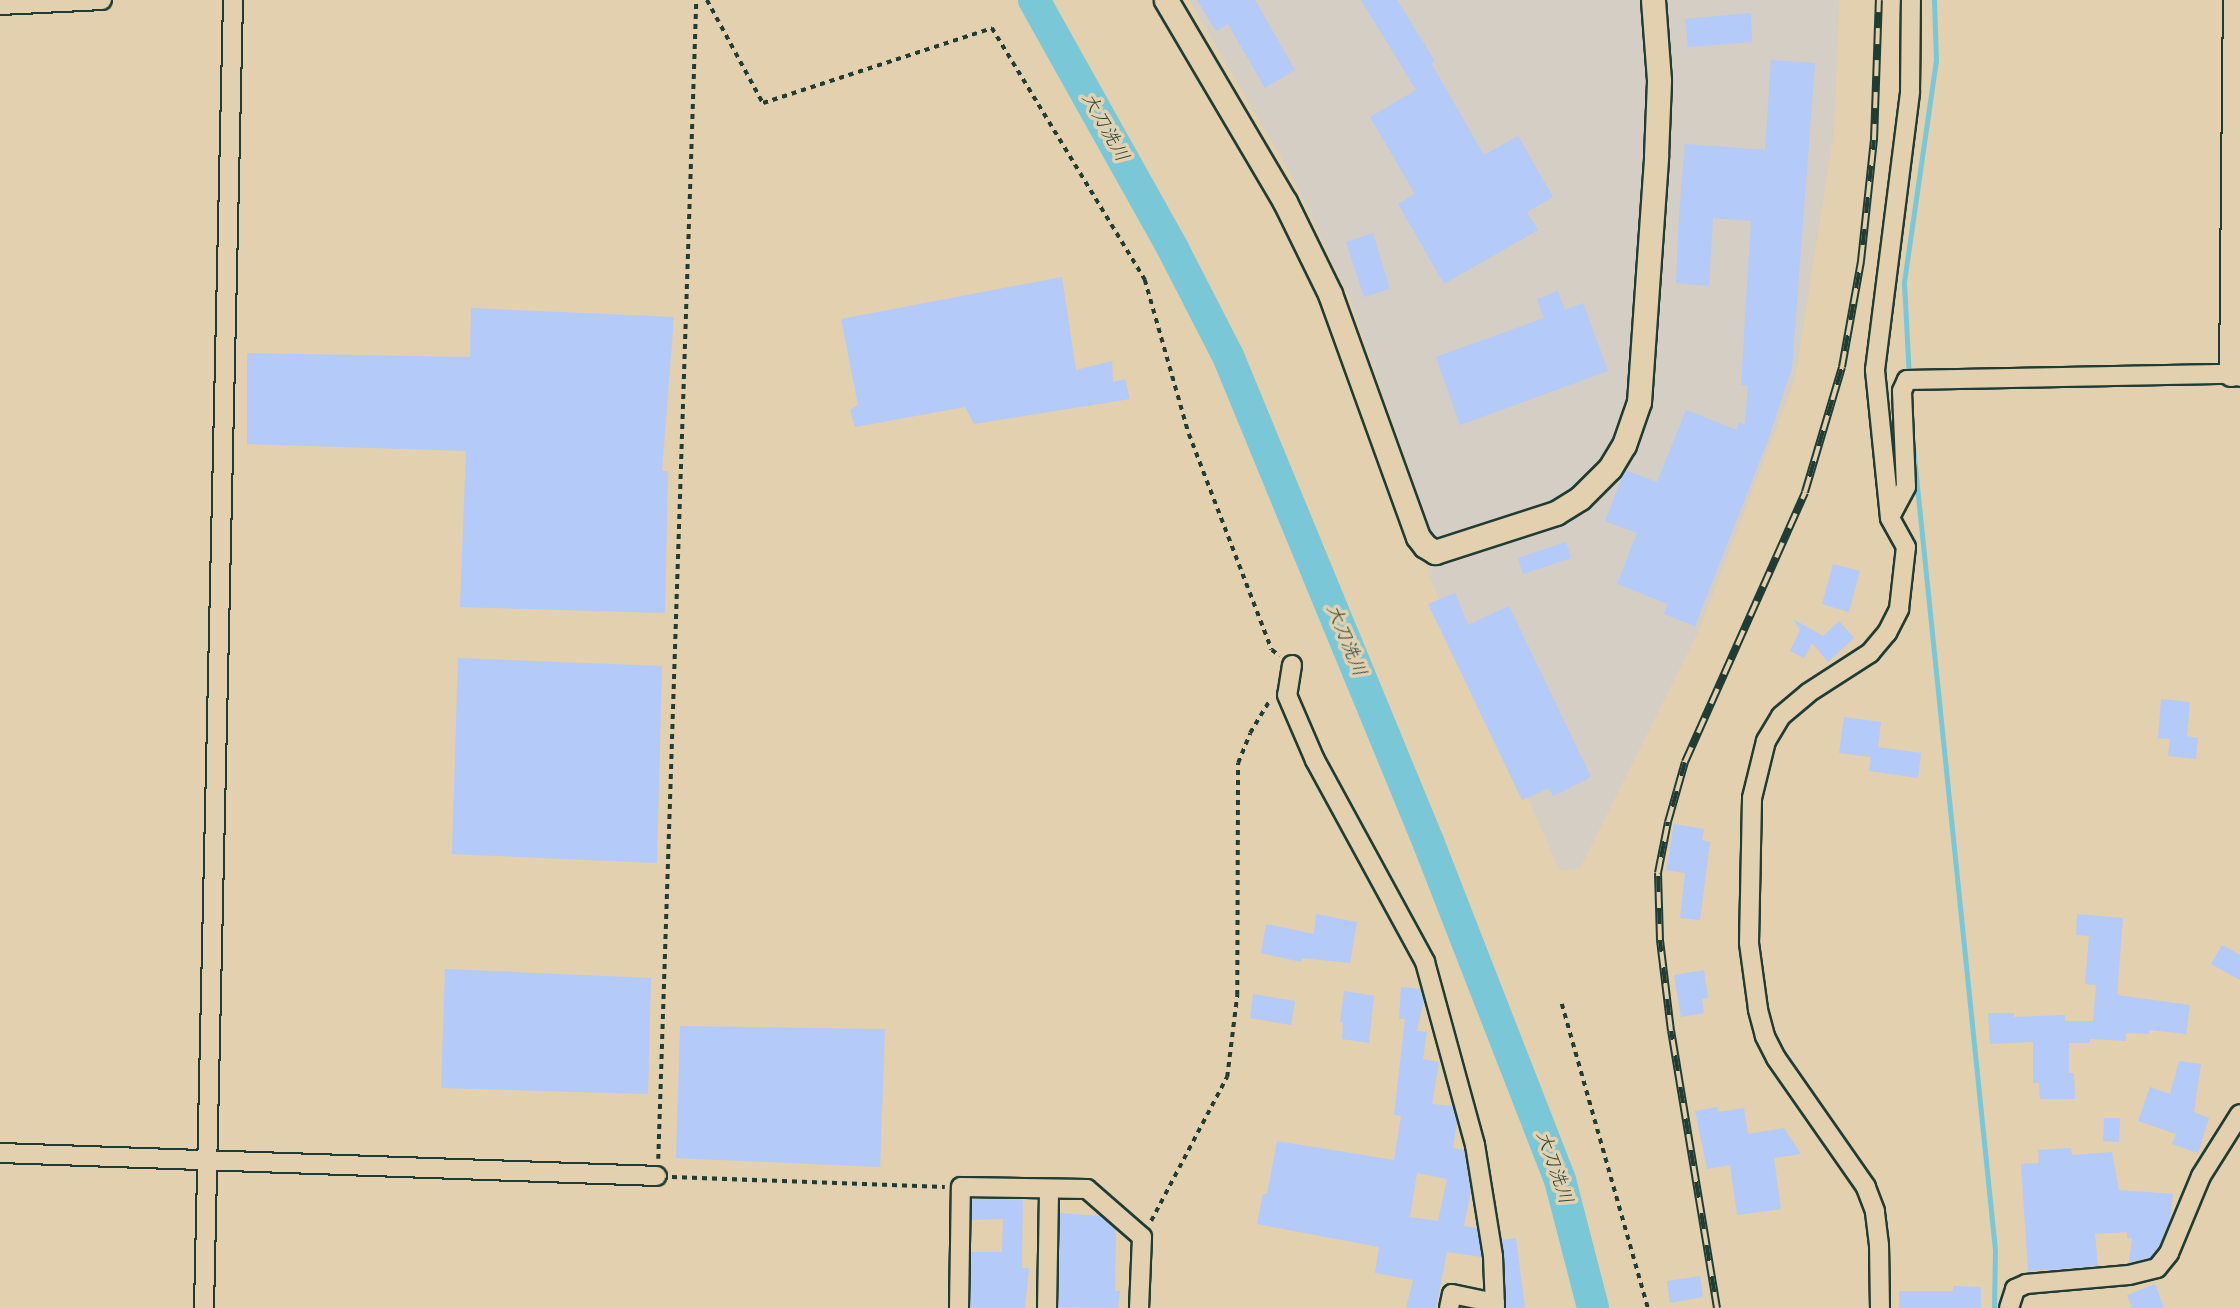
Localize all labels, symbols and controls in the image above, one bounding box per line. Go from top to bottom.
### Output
water label: 大刀洗川 [1076,89,1132,167]
water label: 大刀洗川 [1320,601,1370,681]
water label: 大刀洗川 [1530,1128,1576,1208]

